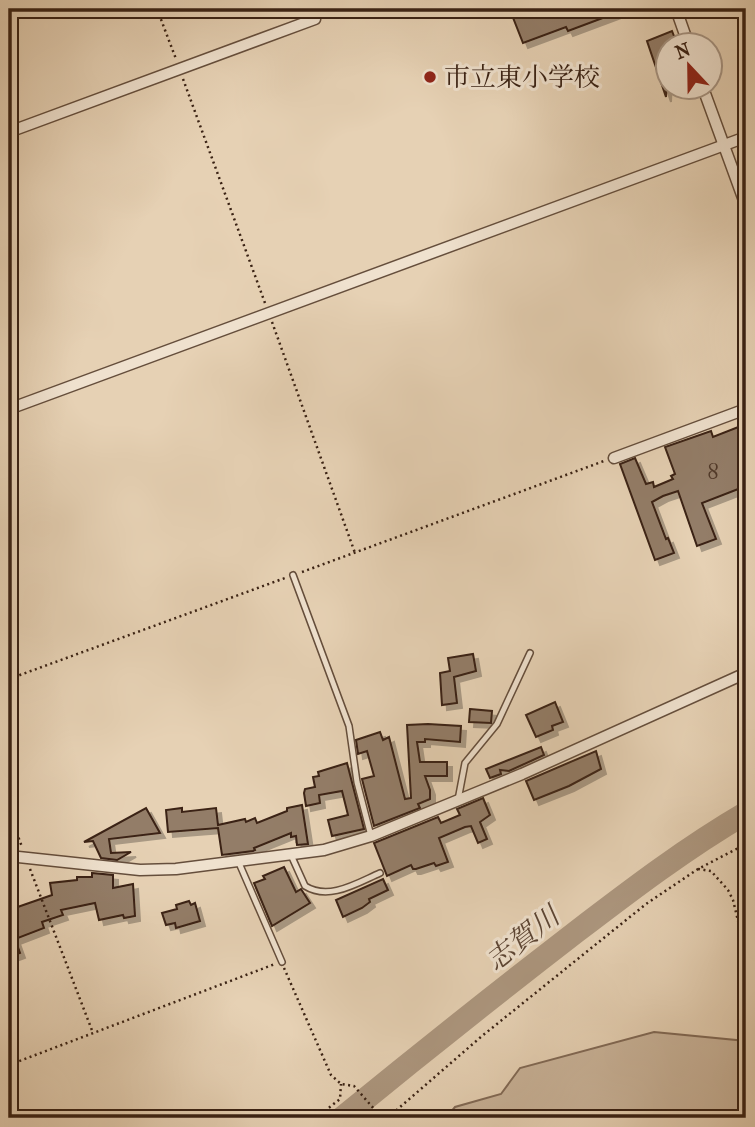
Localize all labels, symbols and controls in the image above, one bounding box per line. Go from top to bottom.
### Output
north arrow [654,32,724,102]
text: N [672,38,694,64]
place label: 市立東小学校 [444,62,600,93]
marker: 市立東小学校 [422,69,438,85]
house number: 8 [707,458,719,485]
water label: 志賀川 [479,898,568,977]

